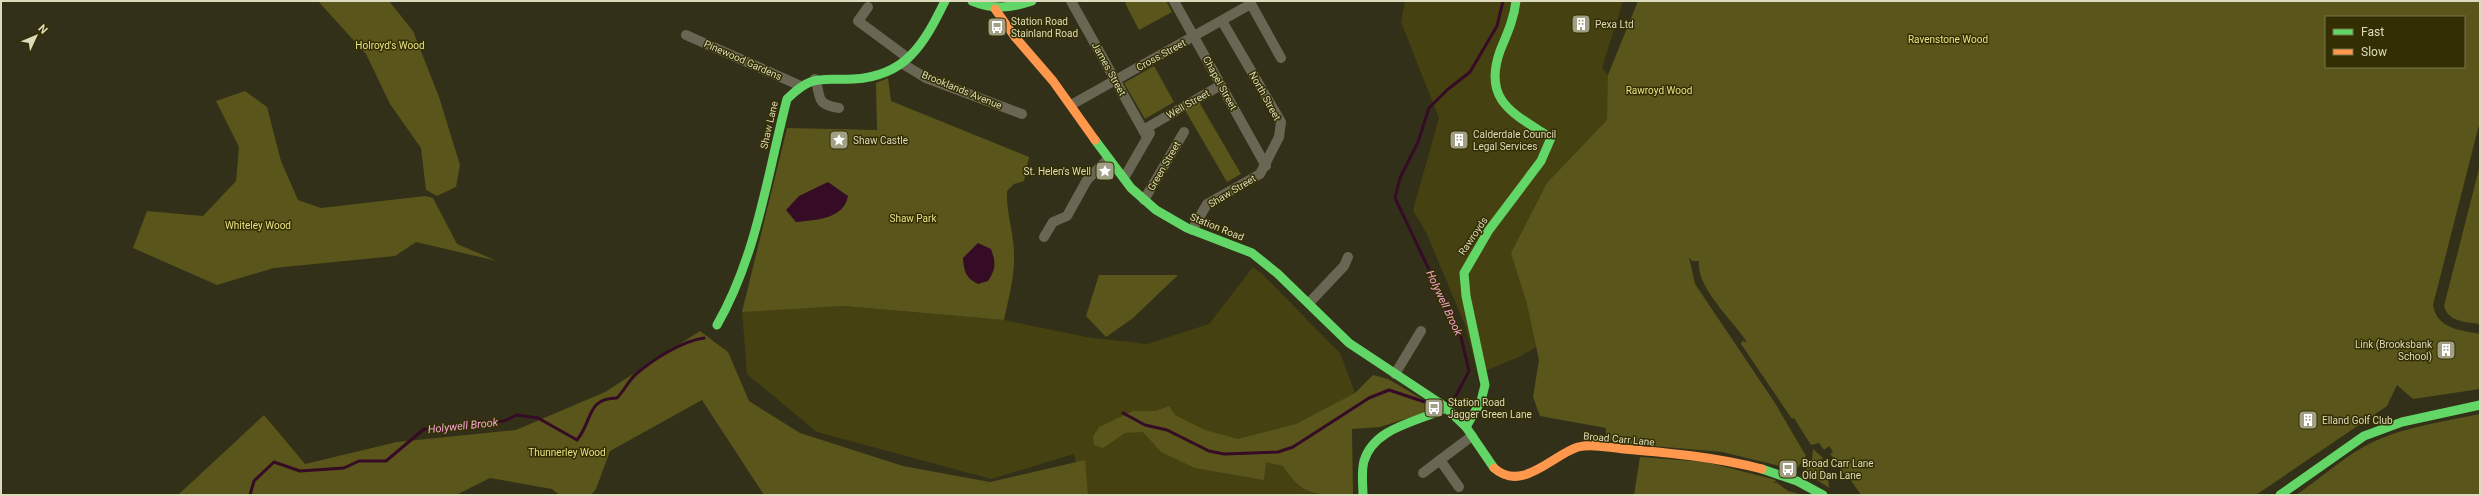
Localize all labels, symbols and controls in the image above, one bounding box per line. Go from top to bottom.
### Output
building icon: Pexa Ltd [1570,13,1592,35]
north arrow [16,16,56,56]
bus stop icon: Station Road Stainland Road [986,16,1008,38]
place label: Station Road Stainland Road [1011,16,1078,39]
legend [2325,16,2465,68]
place label: Pexa Ltd [1595,19,1634,30]
text: N [35,22,50,37]
text: Fast [2361,25,2384,39]
park label: Ravenstone Wood [1908,34,1988,45]
street label: Cross Street [1134,37,1188,73]
street label: Pinewood Gardens [702,38,784,82]
park label: Holroyd's Wood [355,40,425,51]
street label: James Street [1090,41,1128,97]
text: Slow [2361,45,2387,59]
street label: Chapel Street [1201,54,1239,112]
street label: Brooklands Avenue [920,69,1004,111]
street label: North Street [1247,70,1283,122]
park label: Rawroyd Wood [1626,85,1692,96]
street label: Well Street [1165,87,1211,121]
street label: Shaw Lane [758,100,780,150]
place icon: Shaw Castle [828,129,850,151]
building icon: Calderdale Council Legal Services [1448,129,1470,151]
place label: Calderdale Council Legal Services [1473,129,1556,152]
place label: Shaw Castle [853,135,908,146]
street label: Green Street [1145,139,1183,193]
place icon: St. Helen's Well [1094,160,1116,182]
place label: St. Helen's Well [1024,166,1091,177]
street label: Shaw Street [1206,173,1258,209]
street label: Station Road [1189,211,1245,243]
park label: Shaw Park [889,213,937,224]
street label: Rawroyds [1456,215,1490,257]
park label: Whiteley Wood [225,220,291,231]
water label: Holywell Brook [1423,268,1465,338]
place label: Link (Brooksbank School) [2355,339,2433,363]
building icon: Link (Brooksbank School) [2435,339,2457,361]
bus stop icon: Station Road Jagger Green Lane [1423,397,1445,419]
place label: Station Road Jagger Green Lane [1448,397,1532,420]
building icon: Elland Golf Club [2297,409,2319,431]
place label: Elland Golf Club [2322,415,2393,426]
water label: Holywell Brook [427,416,499,436]
street label: Broad Carr Lane [1583,430,1655,448]
park label: Thunnerley Wood [528,447,606,458]
bus stop icon: Broad Carr Lane Old Dan Lane [1777,458,1799,480]
place label: Broad Carr Lane Old Dan Lane [1802,458,1874,481]

